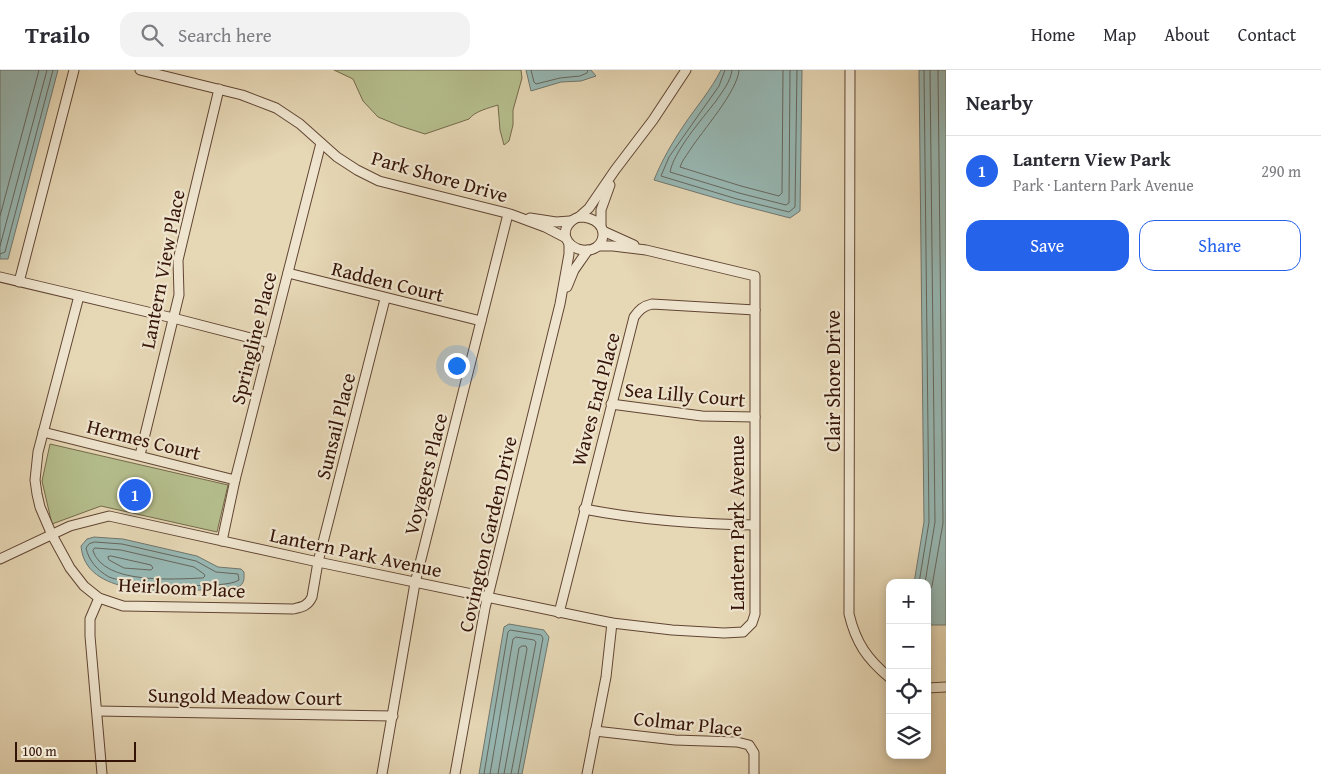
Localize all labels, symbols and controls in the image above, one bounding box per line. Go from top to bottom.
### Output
search box [120,12,470,57]
text: Trailo [25,17,90,52]
icon: search [138,21,166,49]
text: Search here [178,21,272,49]
text: Home [1031,21,1075,48]
text: Map [1103,21,1136,48]
text: About [1164,21,1210,48]
text: Contact [1238,21,1296,48]
text: Nearby [966,87,1033,118]
street label: Park Shore Drive [368,143,512,209]
text: Lantern View Park [1013,145,1171,173]
text: 1 [978,159,986,183]
text: 290 m [1261,159,1301,183]
text: Park · Lantern Park Avenue [1013,173,1194,197]
street label: Lantern View Place [132,187,192,351]
button: Save [966,220,1129,271]
button: Share [1139,220,1301,271]
street label: Radden Court [329,253,447,309]
street label: Springline Place [222,269,284,407]
street label: Clair Shore Drive [818,310,847,452]
street label: Waves End Place [563,329,627,469]
your location [444,353,470,379]
street label: Sunsail Place [308,370,362,482]
street label: Sea Lilly Court [623,374,747,414]
street label: Voyagers Place [396,410,454,538]
street label: Hermes Court [84,411,204,467]
street label: Covington Garden Drive [450,433,524,635]
street label: Lantern Park Avenue [722,435,751,611]
pin: 1 [119,476,151,514]
street label: Lantern Park Avenue [267,520,445,584]
street label: Heirloom Place [118,569,246,605]
map controls [886,579,931,759]
button: + [886,579,931,624]
button: − [886,624,931,669]
button: locate [886,669,931,714]
street label: Sungold Meadow Court [148,680,342,712]
street label: Colmar Place [632,703,744,743]
button: layers [886,714,931,759]
scale bar [15,739,136,762]
text: 100 m [22,741,57,761]

